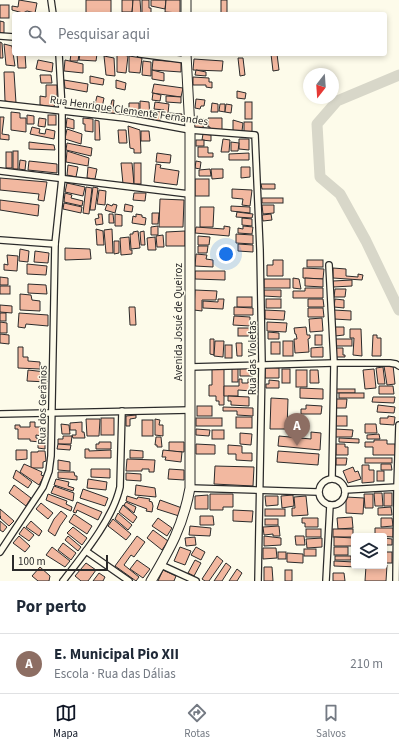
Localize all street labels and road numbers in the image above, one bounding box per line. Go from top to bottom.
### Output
street label: Rua Henrique Clemente Fernandes [49,92,209,129]
street label: Avenida Josué de Queiroz [171,263,186,381]
street label: Rua das Violetas [245,320,260,395]
street label: Rua dos Gerânios [34,365,51,445]

